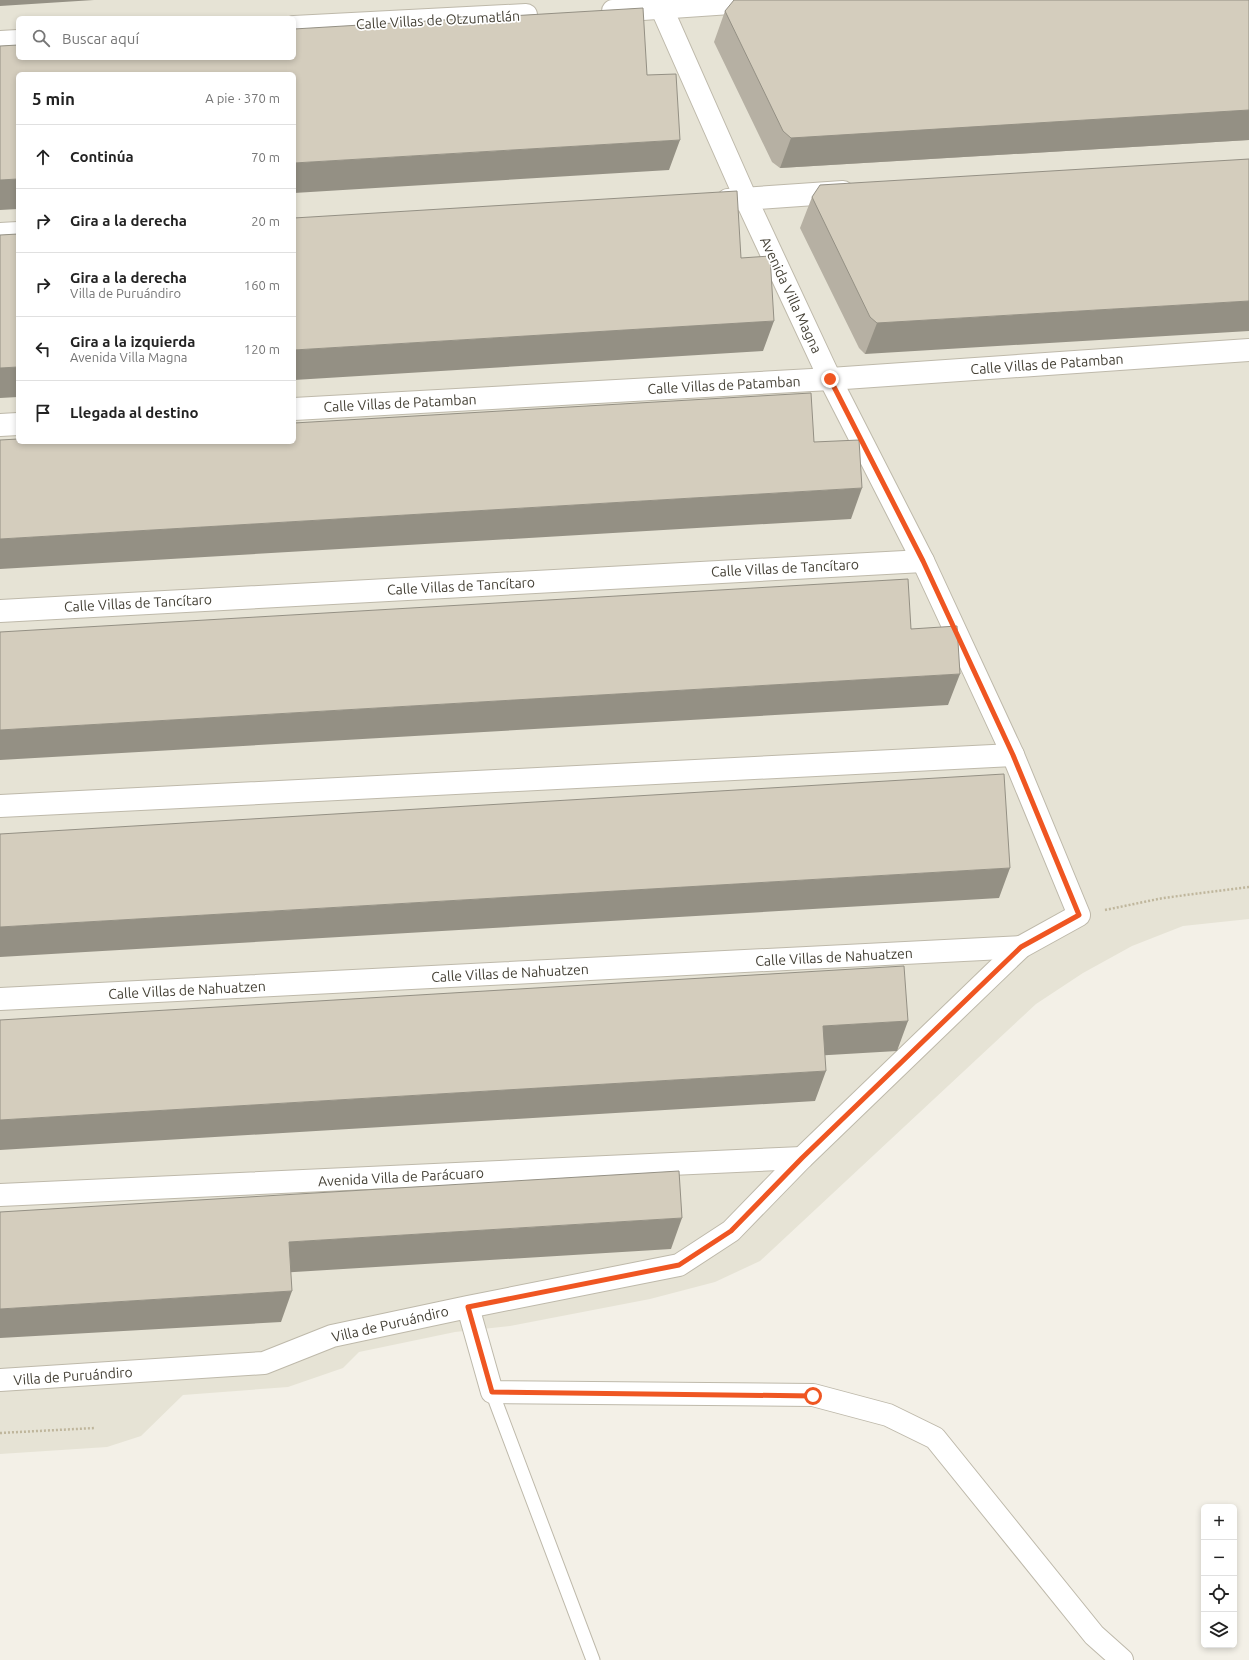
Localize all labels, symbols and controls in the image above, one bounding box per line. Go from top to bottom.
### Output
street label: Calle Villas de Otzumatlán [356,8,520,32]
search box [16,16,296,60]
icon: search [30,27,52,49]
text: Buscar aquí [62,30,139,47]
text: 5 min [32,89,75,108]
text: A pie · 370 m [205,91,280,105]
icon: ahead [32,146,54,168]
text: Continúa [70,148,134,165]
text: 70 m [251,150,280,164]
icon: right [32,210,54,232]
text: Gira a la derecha [70,212,187,229]
text: 20 m [251,214,280,228]
street label: Avenida Villa Magna [757,234,825,356]
text: Gira a la derecha [70,269,187,286]
icon: right [32,274,54,296]
text: 160 m [244,278,280,292]
text: Villa de Puruándiro [70,286,181,300]
text: Gira a la izquierda [70,333,196,350]
icon: left [32,338,54,360]
text: 120 m [244,342,280,356]
text: Avenida Villa Magna [70,350,188,364]
street label: Calle Villas de Patamban [970,351,1124,377]
route end [821,370,839,388]
street label: Calle Villas de Patamban [647,373,801,397]
street label: Calle Villas de Patamban [323,391,477,415]
icon: arrive [32,402,54,424]
text: Llegada al destino [70,404,199,421]
street label: Calle Villas de Tancítaro [711,556,859,580]
street label: Calle Villas de Tancítaro [387,574,535,598]
street label: Calle Villas de Tancítaro [64,591,212,615]
street label: Calle Villas de Nahuatzen [755,945,913,969]
street label: Calle Villas de Nahuatzen [431,961,589,985]
street label: Calle Villas de Nahuatzen [108,978,266,1002]
street label: Avenida Villa de Parácuaro [318,1165,484,1189]
street label: Villa de Puruándiro [330,1303,450,1345]
street label: Villa de Puruándiro [13,1364,133,1388]
route start [804,1387,822,1405]
map controls [1201,1504,1237,1648]
button: + [1201,1504,1237,1540]
button: − [1201,1540,1237,1576]
button: locate [1201,1576,1237,1612]
button: layers [1201,1612,1237,1648]

